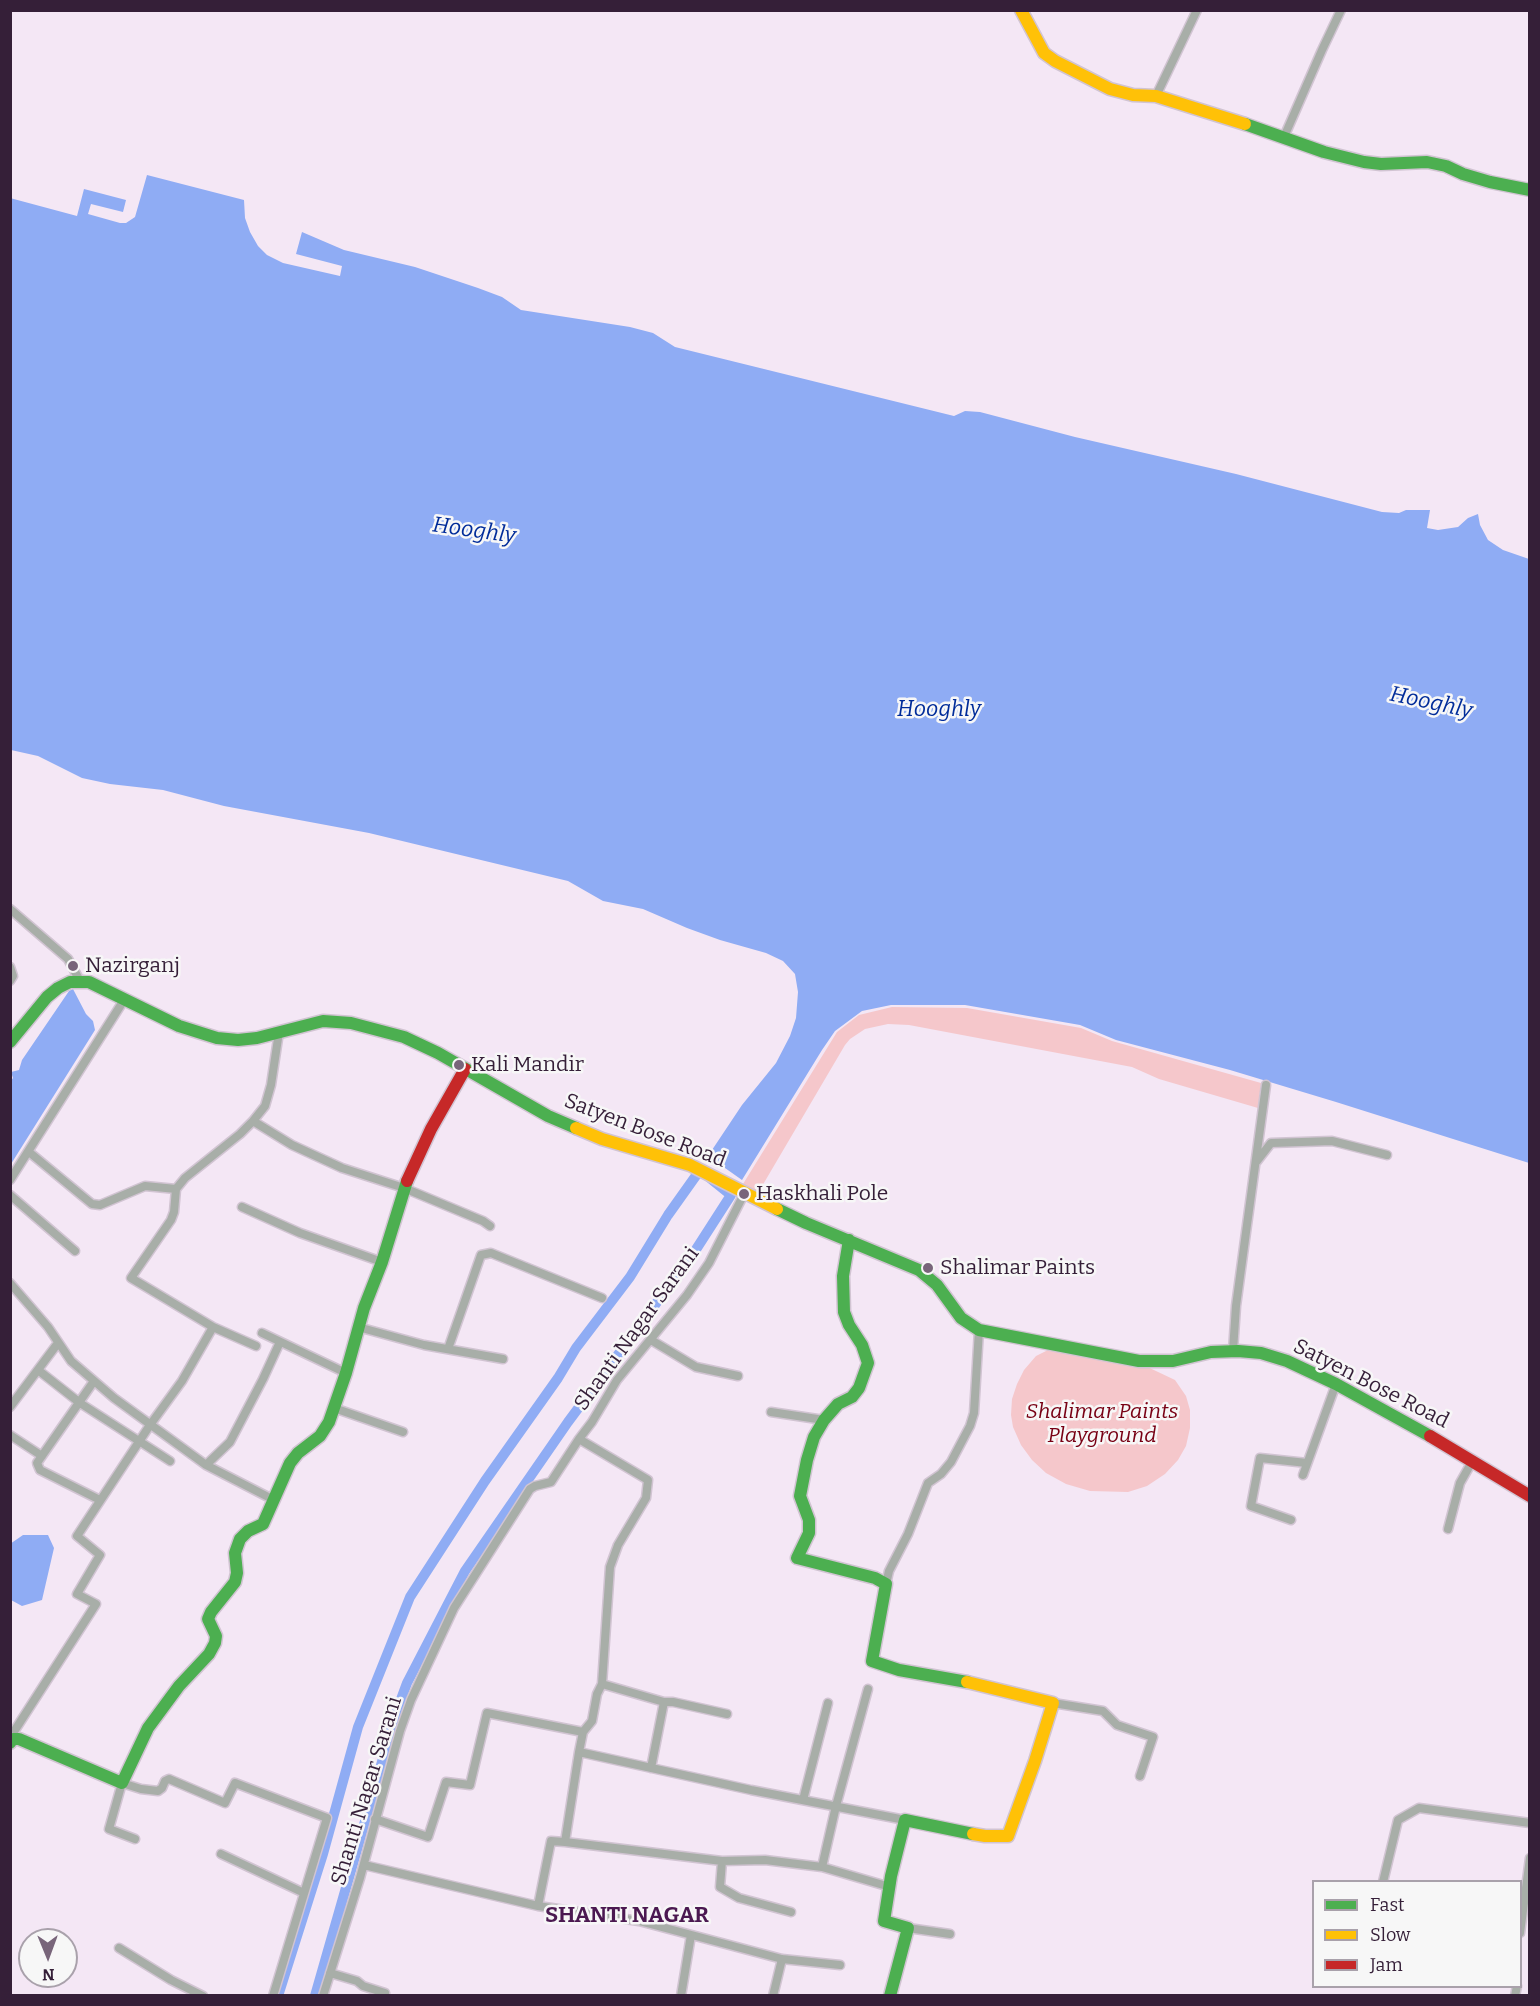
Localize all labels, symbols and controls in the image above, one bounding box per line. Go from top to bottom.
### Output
water label: Hooghly [431,512,517,550]
water label: Hooghly [1387,681,1475,725]
water label: Hooghly [897,697,981,723]
place label: Nazirganj [85,953,180,979]
marker: Nazirganj [66,959,80,973]
place label: Kali Mandir [471,1052,584,1078]
marker: Kali Mandir [452,1058,466,1072]
street label: Satyen Bose Road [561,1089,729,1173]
place label: Haskhali Pole [756,1181,888,1207]
marker: Haskhali Pole [737,1187,751,1201]
street label: Shanti Nagar Sarani [569,1242,705,1416]
place label: Shalimar Paints [940,1255,1095,1281]
marker: Shalimar Paints [921,1261,935,1275]
street label: Satyen Bose Road [1289,1334,1453,1434]
park label: Shalimar Paints Playground [1026,1399,1178,1449]
street label: Shanti Nagar Sarani [326,1694,408,1888]
legend [1312,1880,1522,1988]
text: Fast [1370,1894,1405,1916]
district label: SHANTI NAGAR [545,1903,709,1929]
text: Slow [1370,1924,1410,1946]
north arrow [18,1928,78,1988]
text: Jam [1370,1954,1403,1976]
text: N [42,1965,55,1984]

